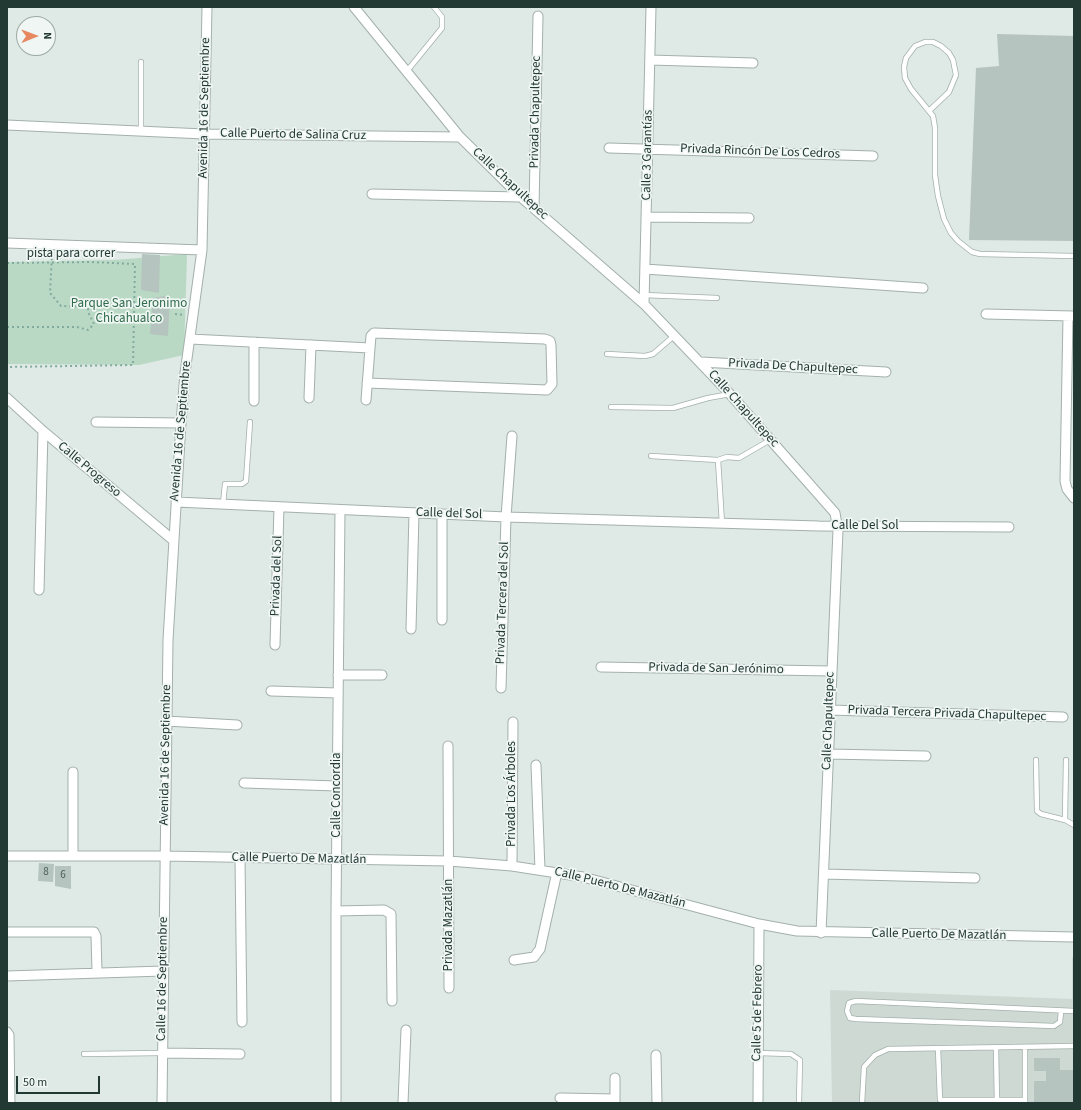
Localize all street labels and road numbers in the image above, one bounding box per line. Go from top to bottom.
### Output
street label: Avenida 16 de Septiembre [196,37,214,179]
street label: Privada Chapultepec [527,56,545,168]
street label: Calle 3 Garantías [639,109,657,201]
street label: Calle Puerto de Salina Cruz [220,126,366,144]
street label: Privada Rincón De Los Cedros [680,141,840,163]
street label: Calle Chapultepec [469,145,551,223]
street label: pista para correr [27,246,115,262]
street label: Privada De Chapultepec [728,356,858,378]
street label: Avenida 16 de Septiembre [167,360,195,502]
street label: Calle Chapultepec [704,367,782,451]
street label: Calle Progreso [54,439,124,501]
street label: Calle del Sol [415,505,483,523]
street label: Calle Del Sol [831,518,899,534]
street label: Privada del Sol [268,535,286,617]
street label: Privada Tercera del Sol [493,541,513,665]
street label: Privada de San Jerónimo [648,660,784,678]
street label: Calle Chapultepec [819,671,839,771]
street label: Avenida 16 de Septiembre [157,684,175,826]
street label: Privada Tercera Privada Chapultepec [847,703,1047,725]
street label: Privada Los Árboles [504,741,520,847]
street label: Calle Concordia [329,752,345,838]
street label: Calle Puerto De Mazatlán [231,850,367,868]
street label: Calle Puerto De Mazatlán [553,864,687,912]
street label: Privada Mazatlán [441,879,457,971]
street label: Calle 16 de Septiembre [154,917,172,1041]
street label: Calle Puerto De Mazatlán [871,926,1007,944]
street label: Calle 5 de Febrero [749,964,767,1062]

